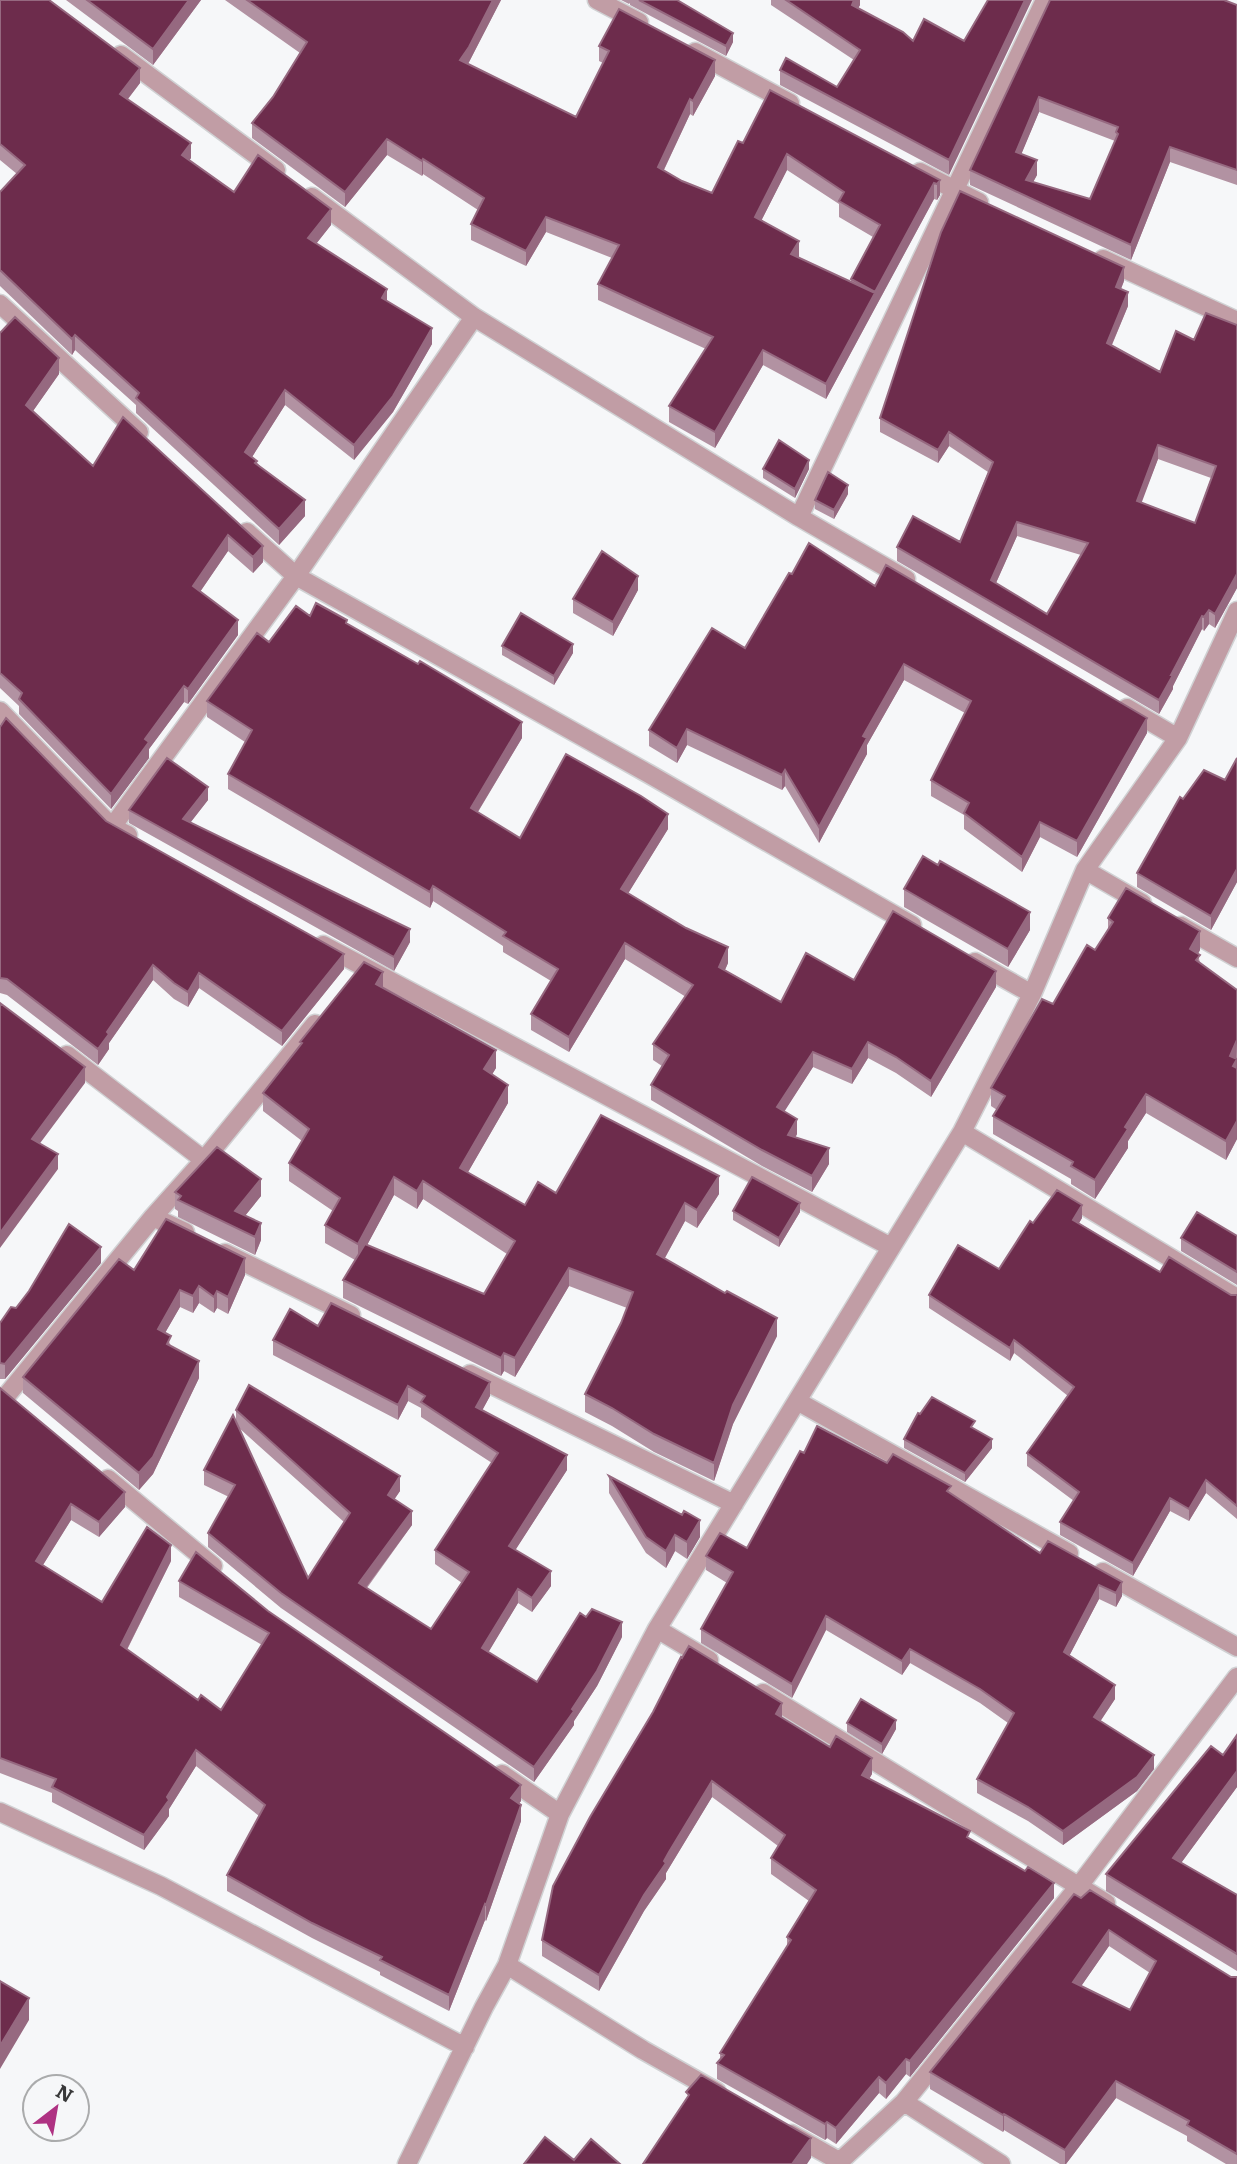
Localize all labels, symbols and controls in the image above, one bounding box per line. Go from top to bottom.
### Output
north arrow [21,2073,91,2143]
text: N [51,2076,79,2109]

